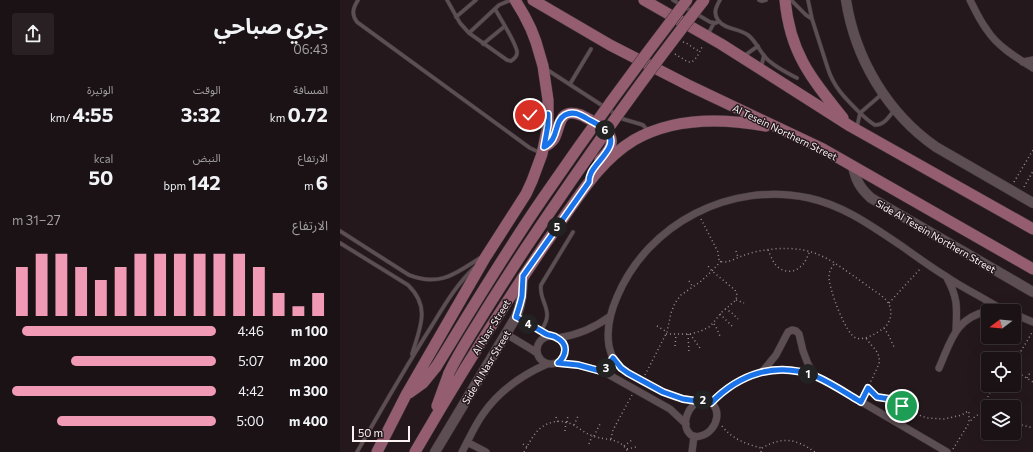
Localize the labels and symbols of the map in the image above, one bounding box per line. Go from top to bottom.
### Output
pin [513,98,547,132]
street label: Al Tesein Northern Street [731,101,839,163]
pin: 6 [595,120,615,140]
street label: Side Al Tesein Northern Street [874,197,998,275]
pin: 5 [547,217,567,237]
street label: Al Nasr Street [469,297,513,357]
north arrow [981,304,1021,344]
pin: 4 [518,314,538,334]
street label: Side Al Nasr Street [459,328,513,406]
pin: 3 [596,358,616,378]
pin: 1 [798,364,818,384]
pin [885,389,919,423]
pin: 2 [693,390,713,410]
scale bar [352,424,410,443]

